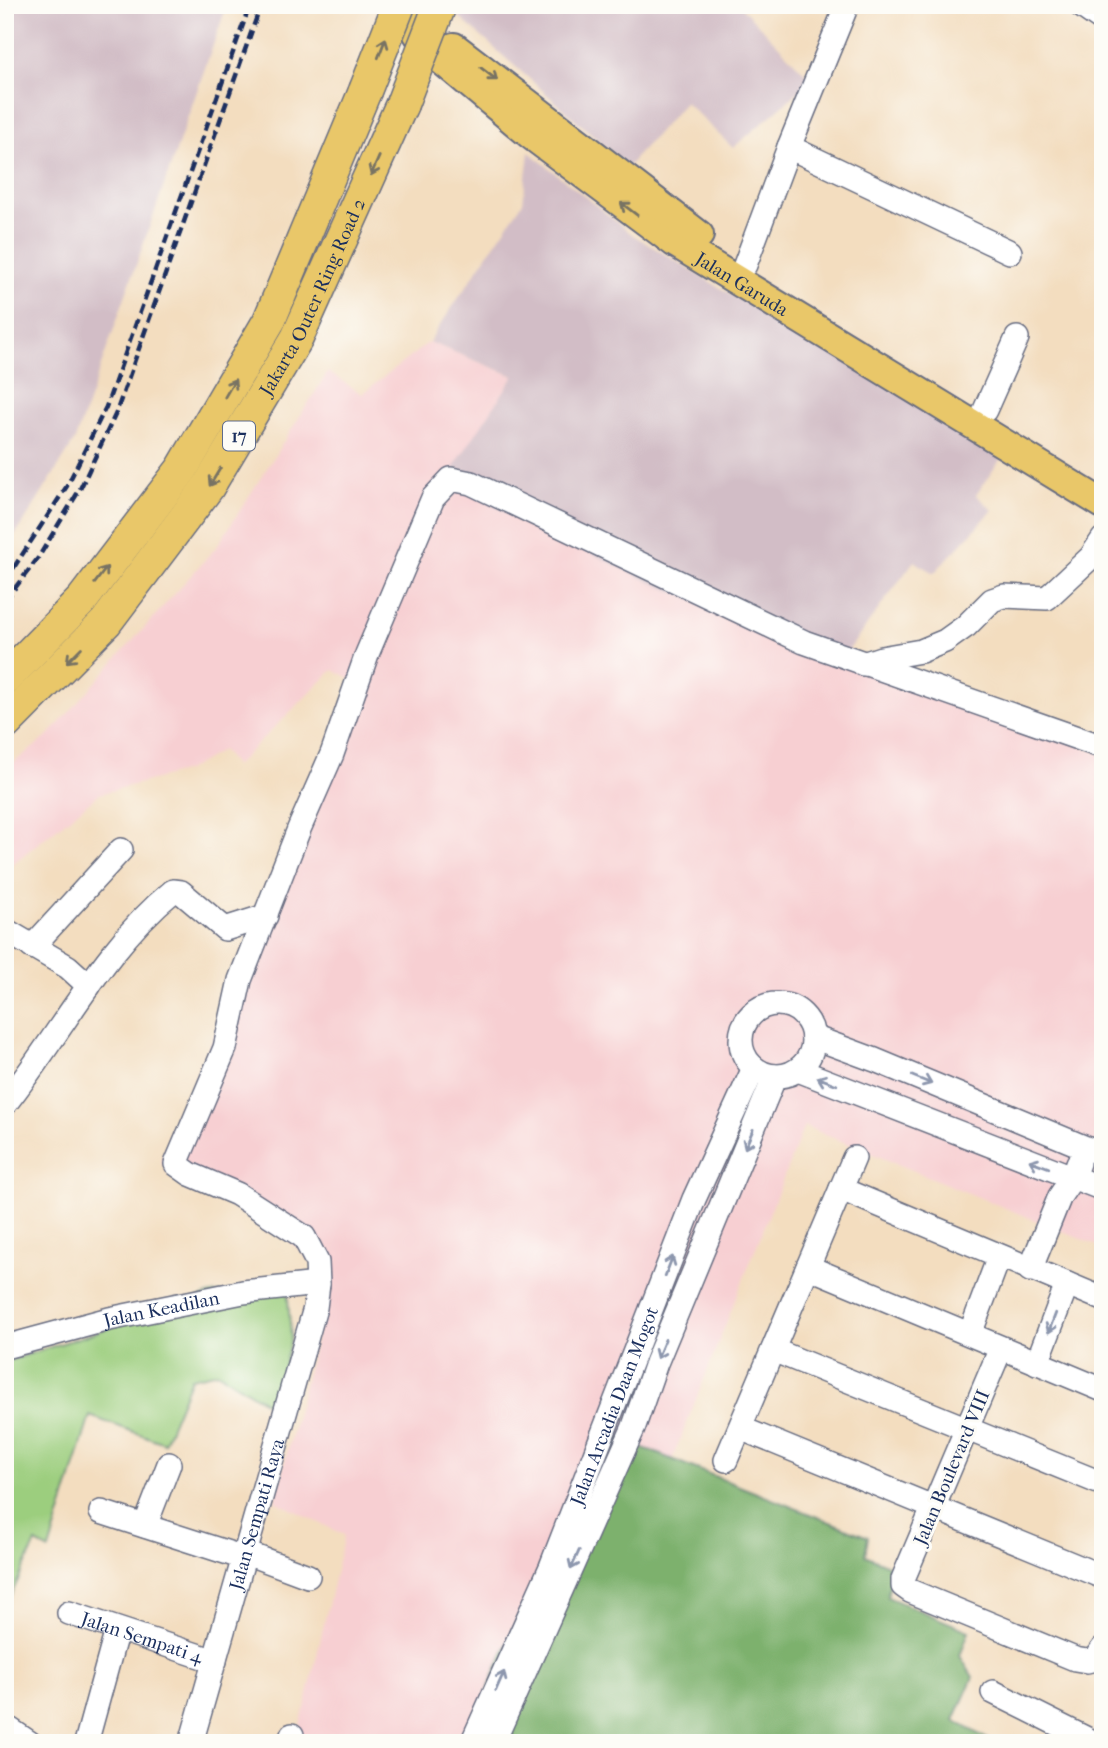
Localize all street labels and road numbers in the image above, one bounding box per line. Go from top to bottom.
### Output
street label: Jakarta Outer Ring Road 2 [254,195,370,401]
street label: Jalan Garuda [689,247,792,321]
road number: 17 [223,422,255,450]
street label: Jalan Keadilan [99,1287,221,1333]
street label: Jalan Arcadia Daan Mogot [565,1303,663,1510]
street label: Jalan Boulevard VIII [908,1386,995,1550]
street label: Jalan Sempati Raya [225,1436,289,1595]
street label: Jalan Sempati 4 [76,1607,206,1668]

